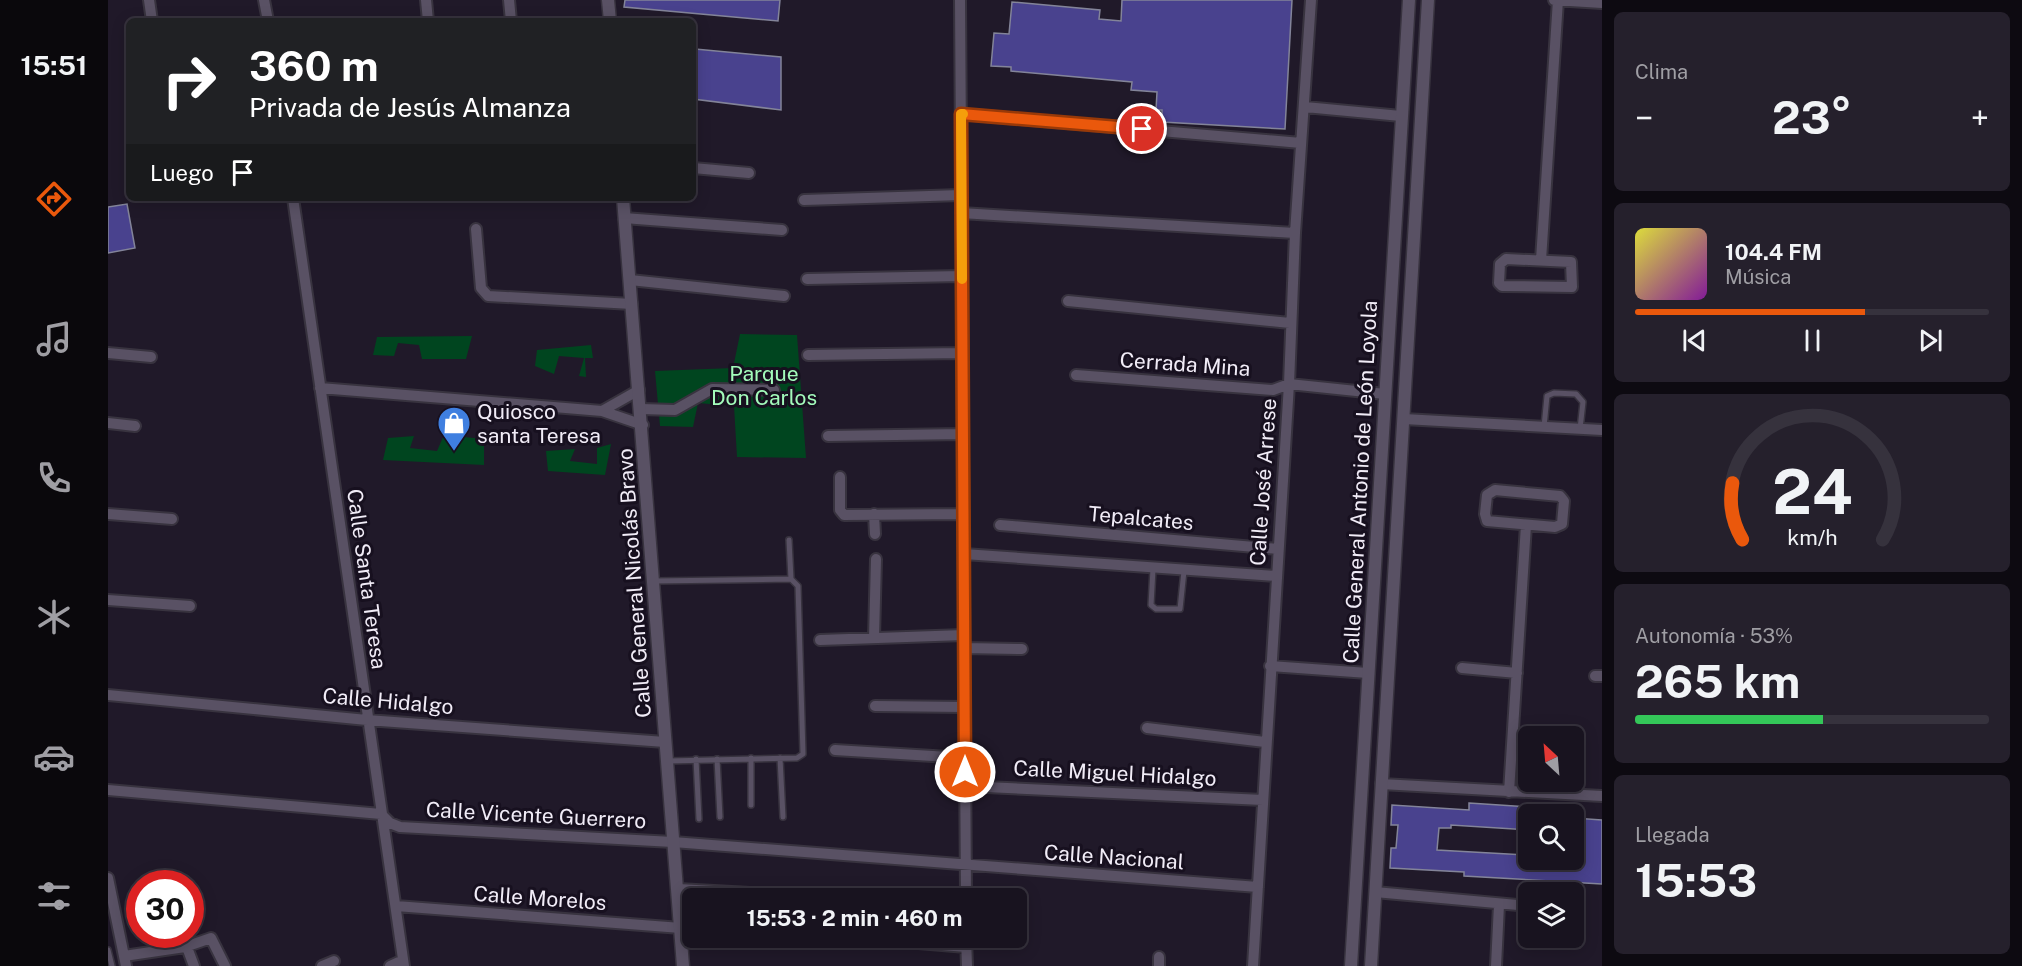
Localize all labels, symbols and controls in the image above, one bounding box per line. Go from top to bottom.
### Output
text: 360 m [249,41,379,90]
icon: right [150,42,228,120]
text: 15:51 [21,49,87,81]
text: Clima [1635,60,1688,84]
text: Privada de Jesús Almanza [249,91,571,123]
text: 23° [1772,91,1852,144]
text: − [1635,99,1653,137]
text: + [1971,99,1989,137]
pin [1116,103,1167,154]
icon: arrive [1125,112,1158,145]
icon: arrive [226,156,259,189]
text: Luego [150,160,214,186]
icon: directions [33,178,75,220]
text: 104.4 FM [1725,239,1822,265]
text: Música [1725,265,1791,289]
street label: Calle General Antonio de León Loyola [1338,300,1382,664]
icon: music [33,318,75,360]
icon: previous [1678,324,1711,357]
icon: pause [1796,324,1829,357]
icon: next [1914,324,1947,357]
street label: Cerrada Mina [1119,347,1251,381]
park label: Parque Don Carlos [711,361,817,410]
street label: Calle José Arrese [1245,398,1281,566]
place label: Quiosco santa Teresa [477,399,601,448]
shop icon: Quiosco santa Teresa [436,405,472,452]
street label: Calle General Nicolás Bravo [612,447,656,719]
text: 24 [1772,455,1852,528]
icon: phone [33,457,75,499]
street label: Calle Santa Teresa [342,487,392,671]
street label: Tepalcates [1087,501,1195,535]
text: km/h [1787,525,1837,550]
icon: climate [33,596,75,638]
text: Autonomía · 53% [1635,624,1793,648]
text: 265 km [1635,655,1800,708]
street label: Calle Hidalgo [322,683,454,719]
north arrow [1518,726,1584,792]
map controls [1518,726,1584,948]
icon: car [33,736,75,778]
position arrow [933,740,997,804]
street label: Calle Miguel Hidalgo [1013,755,1217,791]
street label: Calle Vicente Guerrero [425,797,647,833]
button: search [1518,804,1584,870]
text: Llegada [1635,823,1710,847]
street label: Calle Nacional [1043,840,1185,874]
text: 15:53 [1635,854,1757,907]
speed limit sign: 30 [126,870,204,948]
icon: filters [33,875,75,917]
street label: Calle Morelos [473,881,607,915]
button: layers [1518,882,1584,948]
text: 15:53 · 2 min · 460 m [746,905,963,931]

